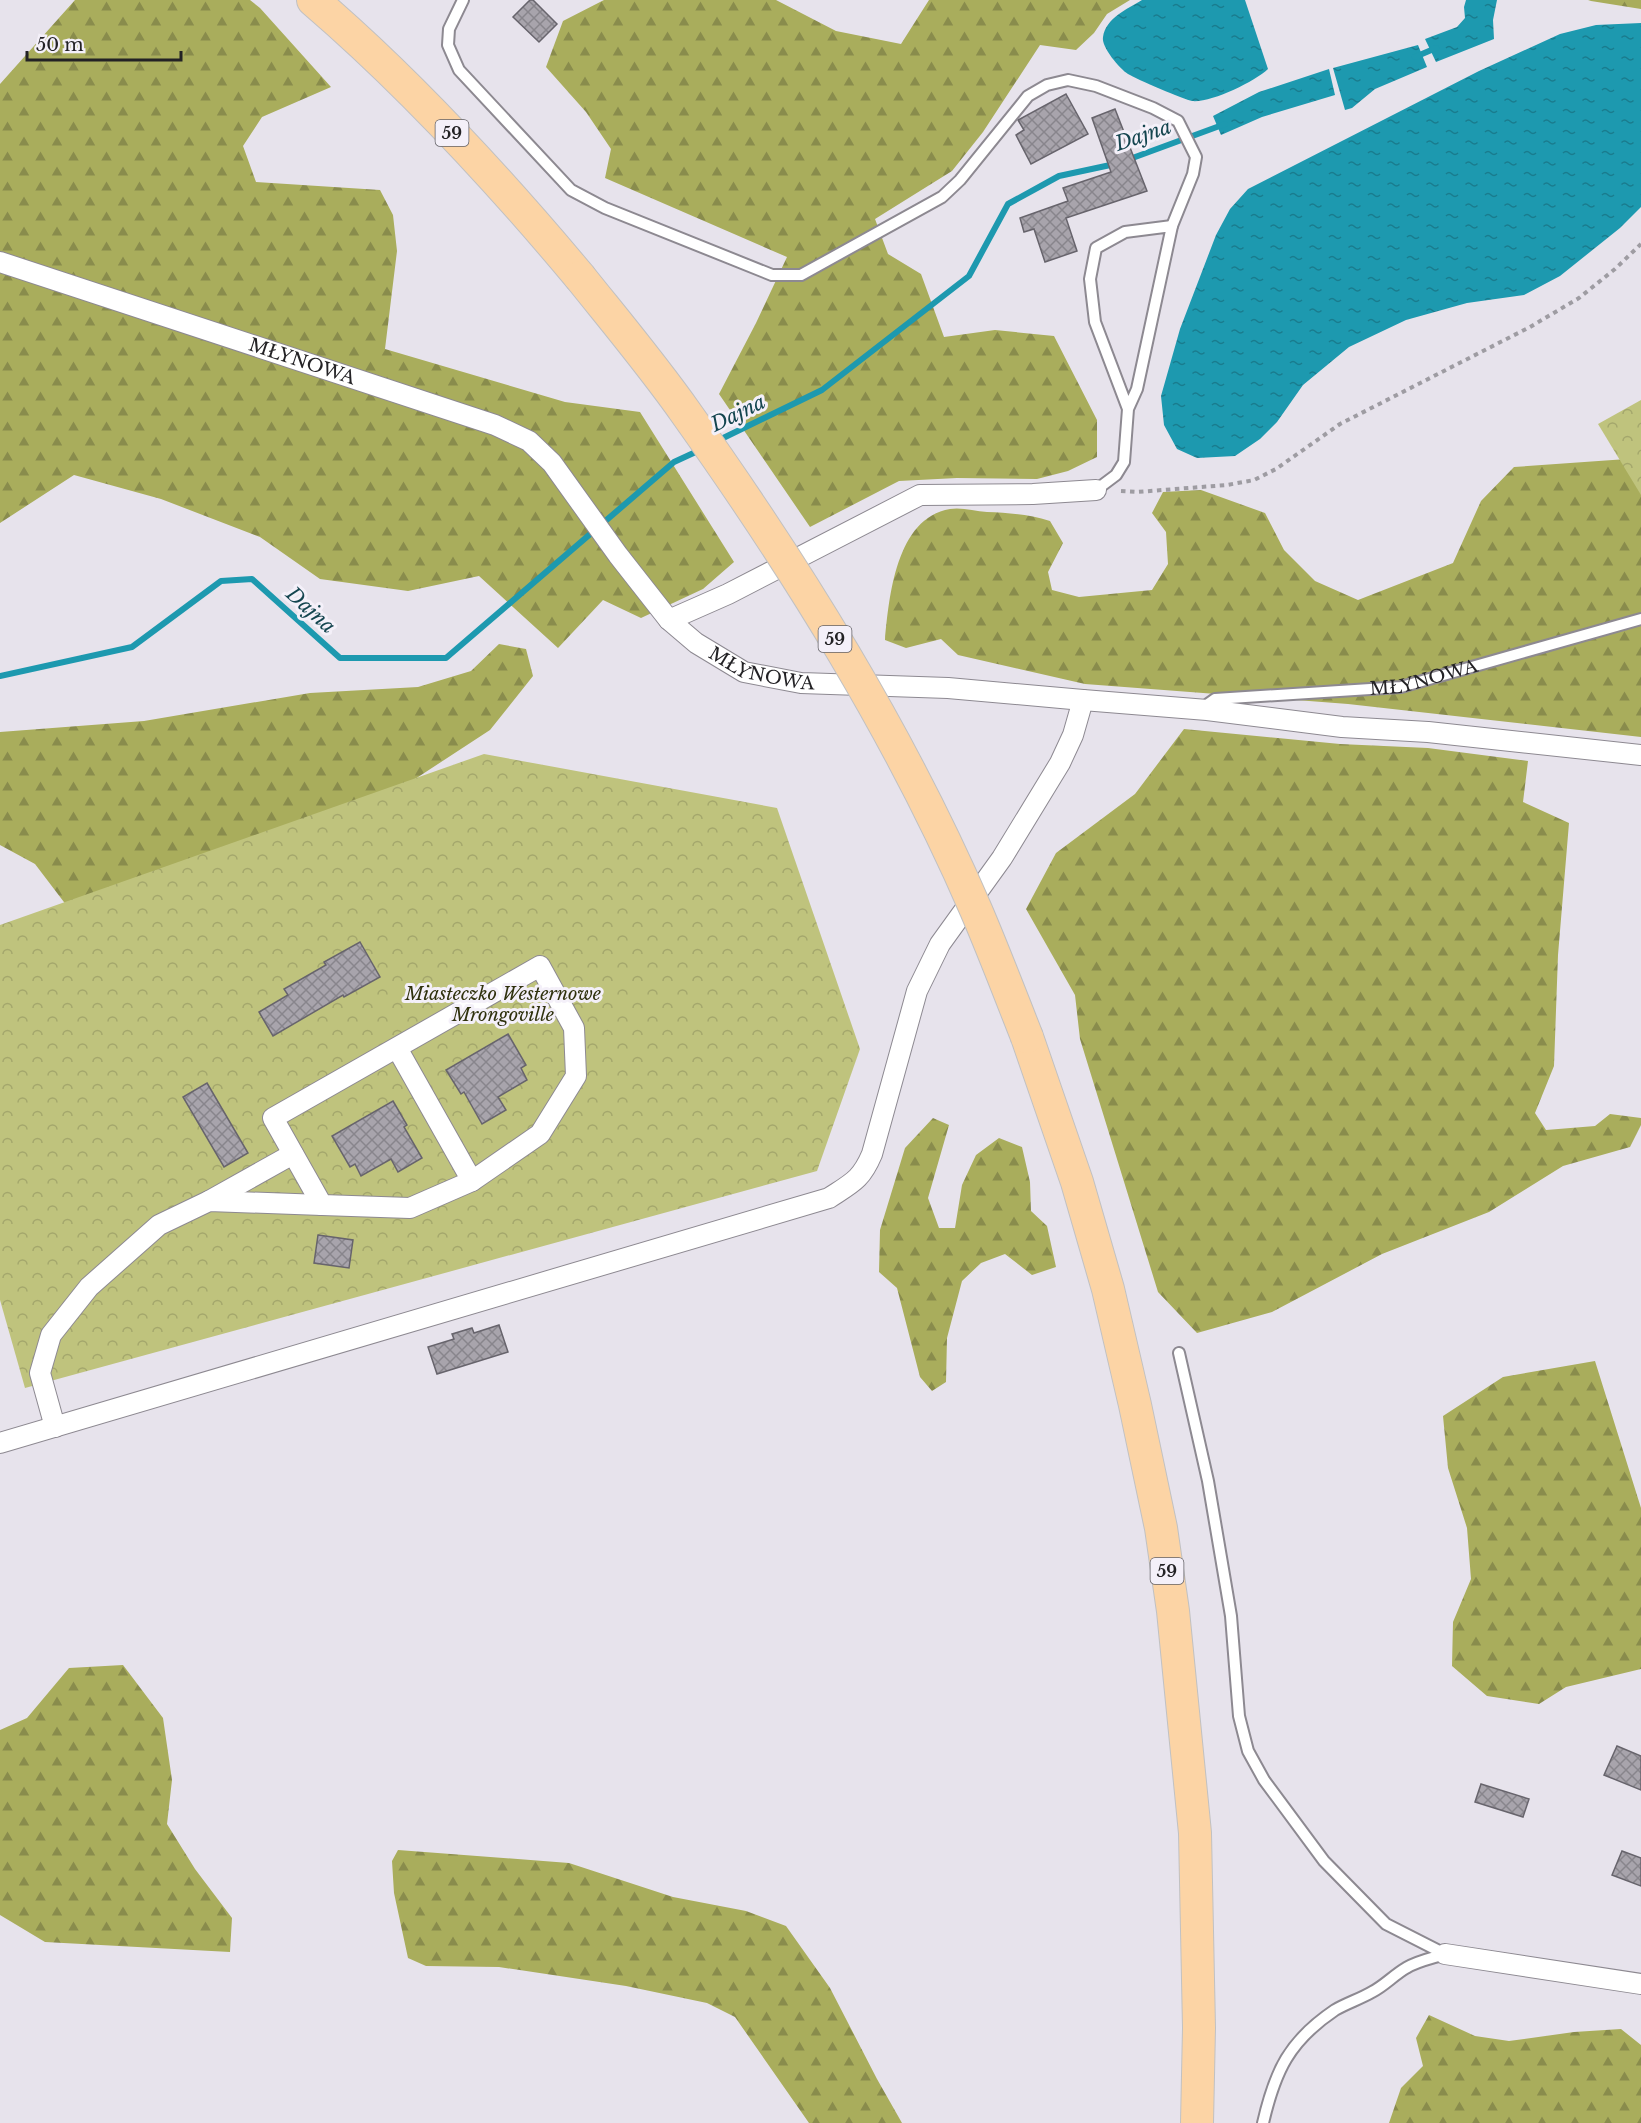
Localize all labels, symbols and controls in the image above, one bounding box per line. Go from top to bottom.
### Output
scale bar [27,24,182,62]
text: 50 m [36,34,84,56]
water label: Dajna [1111,114,1174,156]
road number: 59 [436,120,468,146]
street label: MŁYNOWA [246,334,359,390]
water label: Dajna [706,390,769,437]
water label: Dajna [281,581,341,638]
road number: 59 [818,626,852,652]
street label: MŁYNOWA [705,642,816,694]
street label: MŁYNOWA [1369,654,1481,700]
park label: Miasteczko Westernowe Mrongoville [404,983,601,1026]
road number: 59 [1150,1558,1184,1584]

